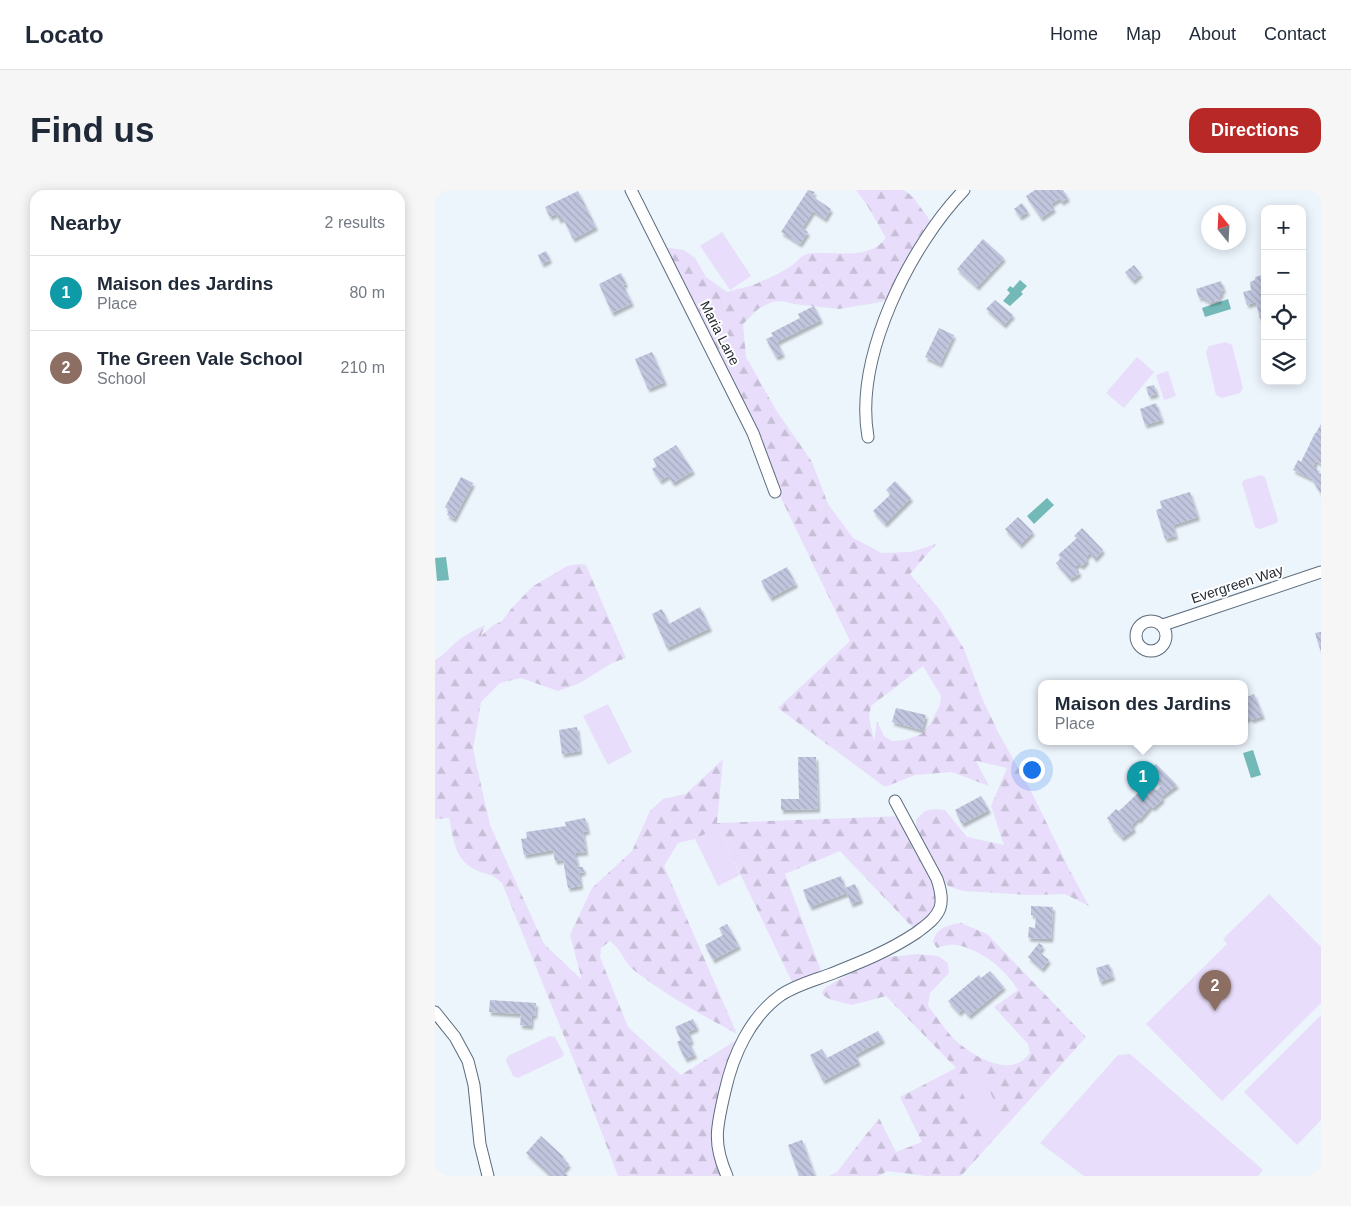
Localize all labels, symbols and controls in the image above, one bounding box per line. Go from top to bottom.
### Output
text: Locato [25,21,104,48]
text: Home [1050,24,1098,44]
text: Map [1126,24,1161,44]
text: About [1189,24,1236,44]
text: Contact [1264,24,1326,44]
button: Directions [1189,108,1321,153]
text: Find us [30,110,154,149]
north arrow [1201,205,1246,250]
map controls [1261,205,1306,385]
button: + [1261,205,1306,250]
text: Nearby [50,211,121,234]
text: 2 results [325,214,385,231]
button: − [1261,250,1306,295]
text: Maison des Jardins [97,273,273,294]
text: 1 [62,284,70,301]
text: 80 m [349,284,385,301]
text: Place [97,295,137,312]
button: locate [1261,295,1306,340]
street label: Maria Lane [697,298,743,368]
button: layers [1261,340,1306,385]
text: The Green Vale School [97,348,303,369]
text: 2 [62,359,70,376]
text: 210 m [341,359,385,376]
text: School [97,370,146,387]
street label: Evergreen Way [1189,562,1285,606]
popup [1038,680,1248,745]
text: Maison des Jardins [1055,693,1231,714]
text: Place [1055,715,1095,732]
your location [1019,757,1045,783]
pin: 1 [1127,761,1159,802]
pin: 2 [1199,970,1231,1011]

